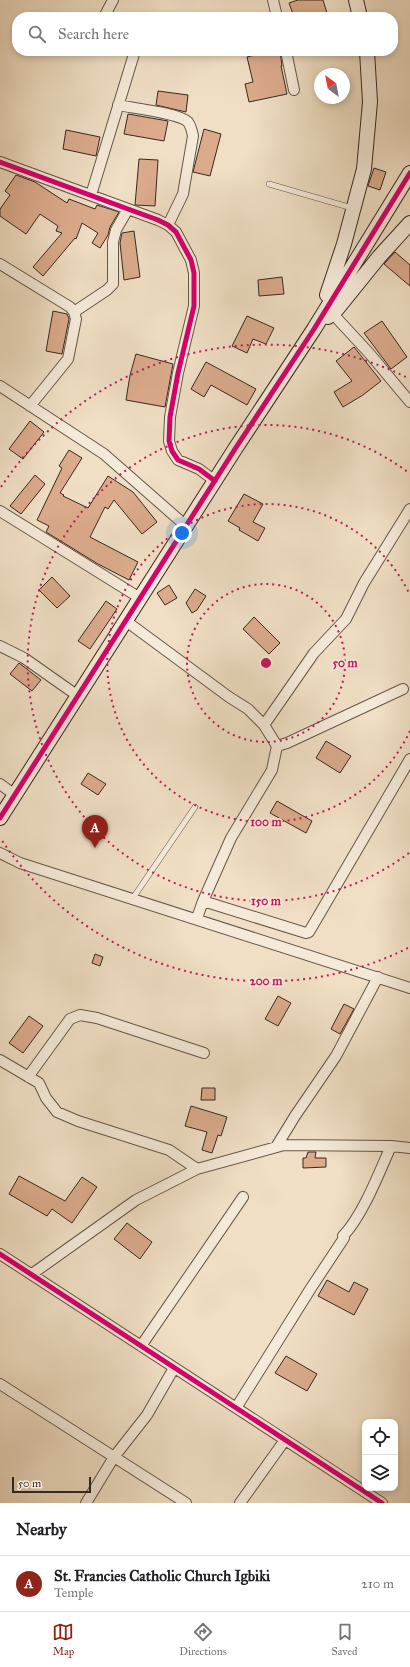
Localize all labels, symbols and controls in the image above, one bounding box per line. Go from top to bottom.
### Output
search box [12,12,398,56]
icon: search [26,23,48,45]
text: Search here [58,25,129,43]
north arrow [314,68,350,104]
your location [172,523,192,543]
centre of rings [259,656,273,670]
text: 50 m [332,656,359,670]
pin: A [82,815,108,848]
text: 100 m [250,815,283,829]
text: 150 m [251,894,282,908]
text: 200 m [250,974,283,988]
map controls [362,1419,398,1491]
button: locate [362,1419,398,1455]
button: layers [362,1455,398,1491]
scale bar [12,1475,91,1494]
text: 50 m [18,1477,41,1490]
text: Nearby [16,1519,67,1540]
text: St. Francies Catholic Church Igbiki [54,1567,270,1585]
text: A [25,1576,33,1592]
text: 210 m [361,1576,394,1592]
text: Temple [54,1585,94,1601]
tab: Map [52,1621,74,1658]
tab: Directions [179,1621,227,1658]
tab: Saved [331,1621,358,1658]

